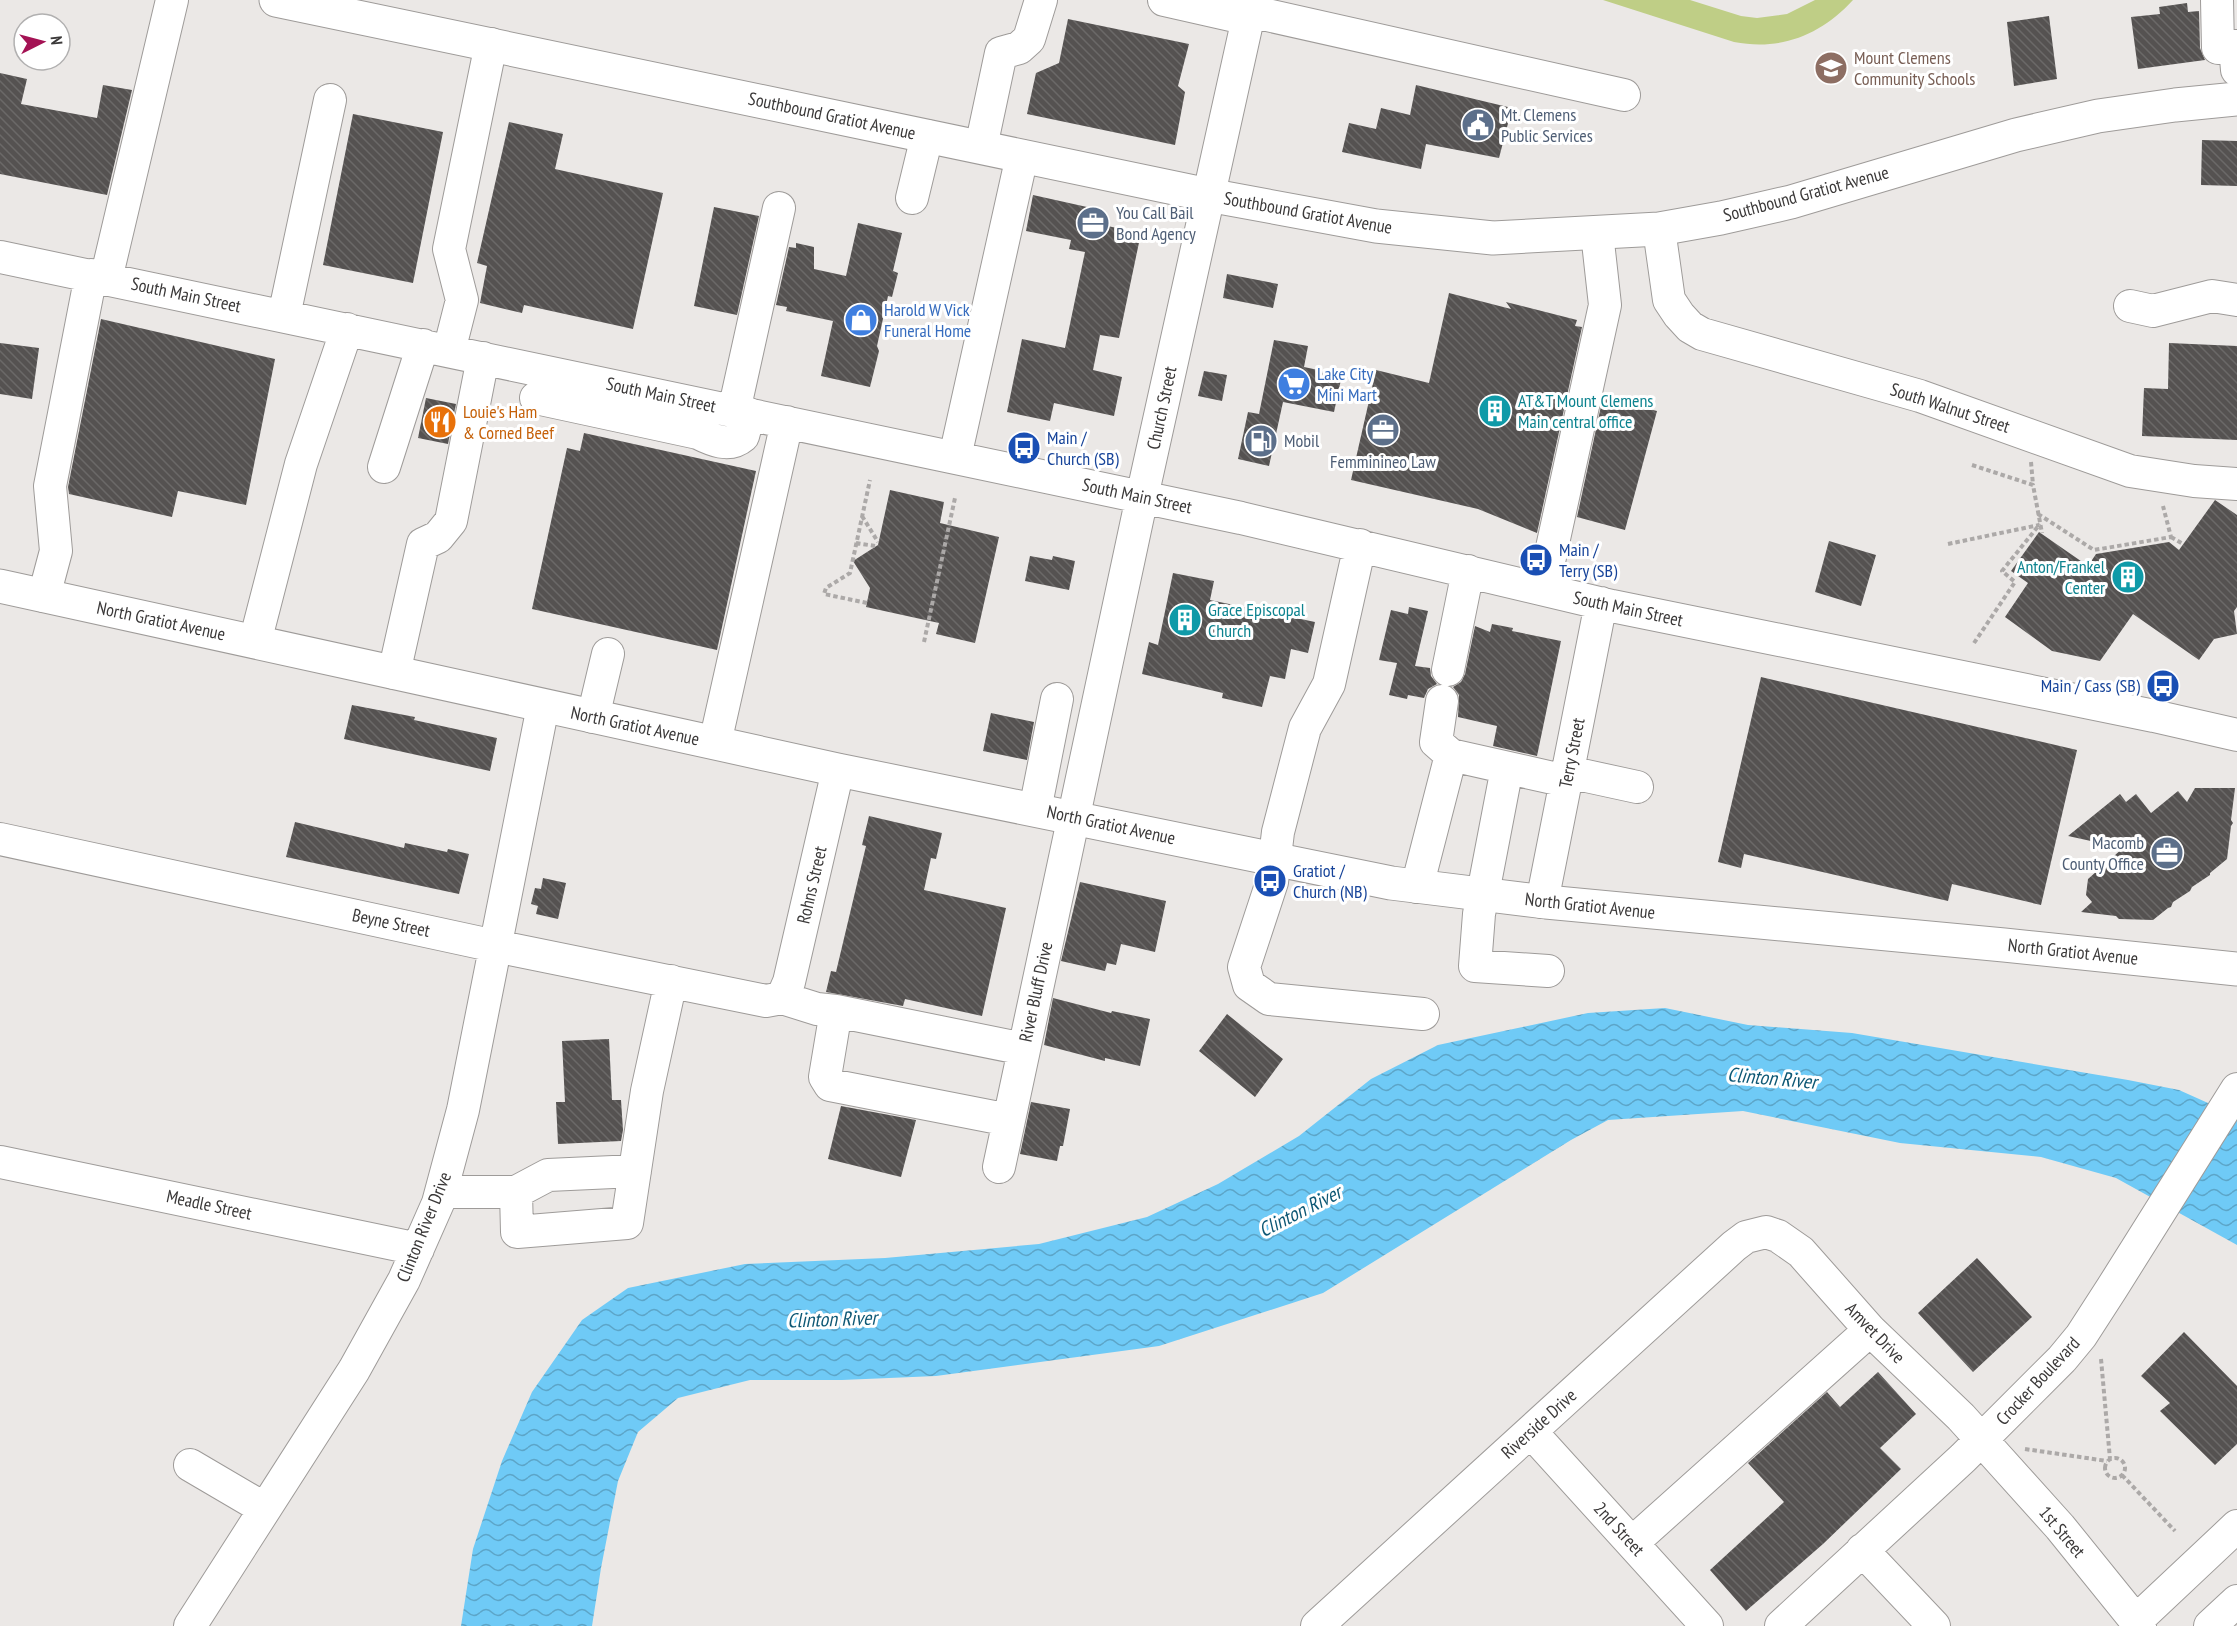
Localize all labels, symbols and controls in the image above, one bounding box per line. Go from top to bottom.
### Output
north arrow [12,12,72,72]
text: N [47,35,67,46]
place label: Mount Clemens Community Schools [1854,46,1975,90]
school or university icon: Mount Clemens Community Schools [1813,50,1849,86]
street label: Southbound Gratiot Avenue [746,87,918,144]
place label: Mt. Clemens Public Services [1501,103,1593,147]
public building icon: Mt. Clemens Public Services [1460,107,1496,143]
street label: Southbound Gratiot Avenue [1721,160,1891,227]
street label: Southbound Gratiot Avenue [1222,186,1394,239]
place label: You Call Bail Bond Agency [1116,201,1196,245]
office icon: You Call Bail Bond Agency [1075,205,1111,241]
street label: South Main Street [129,272,243,317]
place label: Harold W Vick Funeral Home [884,298,971,342]
shop icon: Harold W Vick Funeral Home [843,302,879,338]
place label: Lake City Mini Mart [1317,362,1377,406]
street label: Church Street [1141,364,1182,452]
supermarket icon: Lake City Mini Mart [1276,366,1312,402]
street label: South Main Street [604,372,718,417]
street label: South Walnut Street [1887,377,2013,438]
place label: AT&T Mount Clemens Main central office [1518,389,1653,433]
building icon: AT&T Mount Clemens Main central office [1477,393,1513,429]
place label: Louie's Ham & Corned Beef [463,400,555,444]
restaurant icon: Louie's Ham & Corned Beef [422,404,458,440]
office icon: Femminineo Law [1365,412,1401,448]
fuel station icon: Mobil [1243,423,1279,459]
place label: Main / Church (SB) [1047,426,1119,470]
place label: Mobil [1284,429,1320,452]
bus stop icon: Main / Church (SB) [1006,430,1042,466]
place label: Femminineo Law [1330,450,1436,473]
street label: South Main Street [1080,473,1194,518]
place label: Main / Terry (SB) [1559,538,1618,582]
bus stop icon: Main / Terry (SB) [1518,542,1554,578]
place label: Anton/Frankel Center [2017,555,2106,599]
building icon: Anton/Frankel Center [2110,559,2146,595]
street label: South Main Street [1571,586,1685,631]
street label: North Gratiot Avenue [95,596,228,645]
place label: Grace Episcopal Church [1208,598,1306,642]
building icon: Grace Episcopal Church [1167,602,1203,638]
bus stop icon: Main / Cass (SB) [2145,668,2181,704]
place label: Main / Cass (SB) [2041,674,2141,697]
street label: North Gratiot Avenue [569,701,702,750]
street label: Terry Street [1553,716,1590,790]
street label: North Gratiot Avenue [1045,800,1178,849]
place label: Macomb County Office [2062,831,2144,875]
office icon: Macomb County Office [2149,835,2185,871]
street label: Rohns Street [791,844,832,926]
place label: Gratiot / Church (NB) [1293,859,1367,903]
bus stop icon: Gratiot / Church (NB) [1252,863,1288,899]
street label: North Gratiot Avenue [1524,887,1656,924]
street label: Beyne Street [350,903,432,942]
street label: North Gratiot Avenue [2007,933,2139,970]
street label: River Bluff Drive [1014,940,1057,1044]
water label: Clinton River [1726,1061,1820,1095]
street label: Clinton River Drive [391,1168,456,1285]
water label: Clinton River [1254,1178,1348,1243]
street label: Meadle Street [164,1184,254,1225]
street label: Amvet Drive [1841,1297,1910,1368]
water label: Clinton River [787,1304,880,1334]
street label: Crocker Boulevard [1991,1332,2084,1430]
street label: Riverside Drive [1496,1384,1581,1464]
street label: 2nd Street [1589,1497,1650,1561]
street label: 1st Street [2034,1501,2091,1562]

